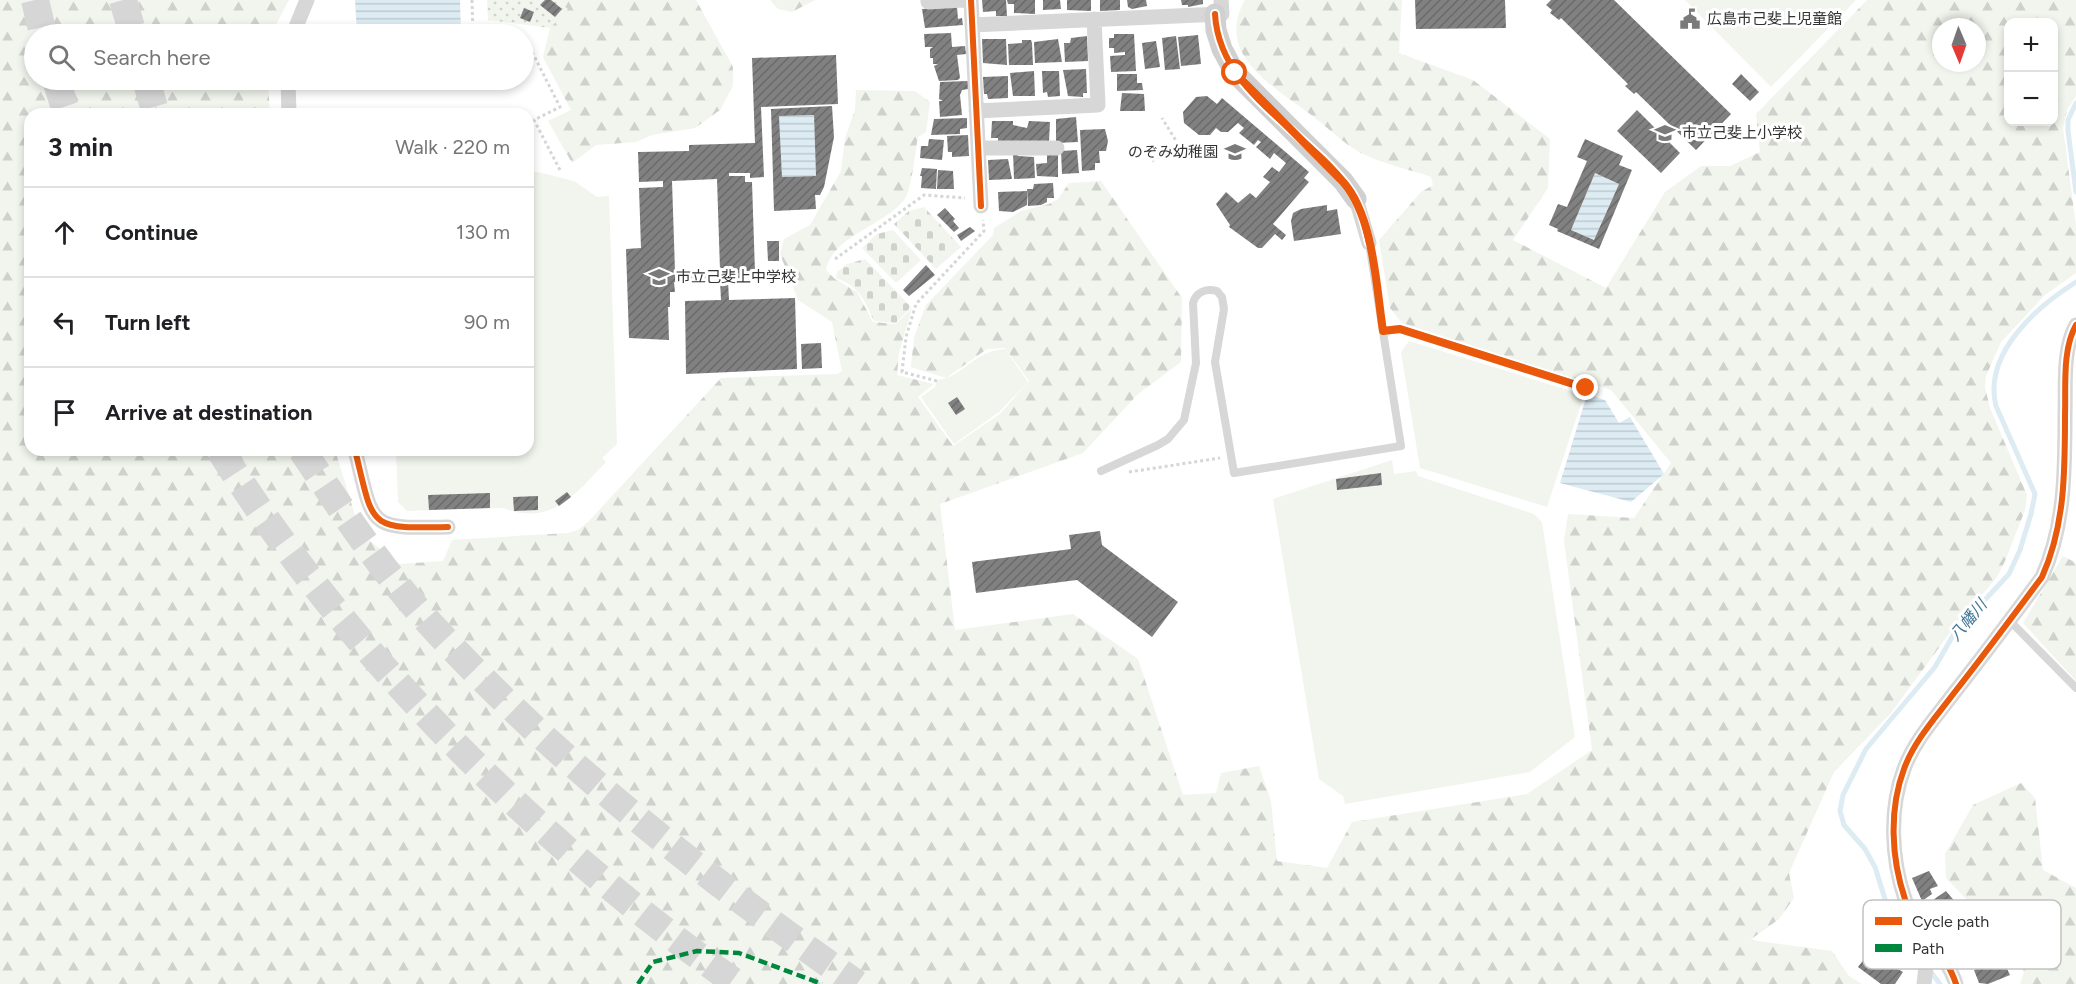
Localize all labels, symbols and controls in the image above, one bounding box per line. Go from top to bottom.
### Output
public building icon: 広島市己斐上児童館 [1678,7,1702,31]
place label: 広島市己斐上児童館 [1707,10,1842,28]
north arrow [1932,18,1986,72]
map controls [2004,18,2058,126]
button: + [2004,18,2058,72]
search box [24,24,534,90]
icon: search [45,41,78,74]
text: Search here [93,44,211,71]
route start [1221,59,1247,85]
button: − [2004,72,2058,126]
school or university icon: 市立己斐上小学校 [1653,121,1677,145]
place label: 市立己斐上小学校 [1682,124,1802,142]
text: 3 min [48,131,113,163]
text: Walk · 220 m [395,135,510,159]
school or university icon: のぞみ幼稚園 [1223,140,1247,164]
place label: のぞみ幼稚園 [1128,143,1218,161]
icon: ahead [48,216,81,249]
text: Continue [105,219,198,246]
text: 130 m [456,220,510,244]
school or university icon: 市立己斐上中学校 [647,265,671,289]
place label: 市立己斐上中学校 [676,268,796,286]
icon: left [48,306,81,339]
text: Turn left [105,309,191,336]
text: 90 m [464,310,510,334]
route end [1572,374,1598,400]
icon: arrive [48,396,81,429]
text: Arrive at destination [105,399,313,426]
water label: 八幡川 [1945,594,1992,644]
legend [1863,900,2061,969]
text: Cycle path [1912,912,1989,931]
text: Path [1912,939,1944,958]

